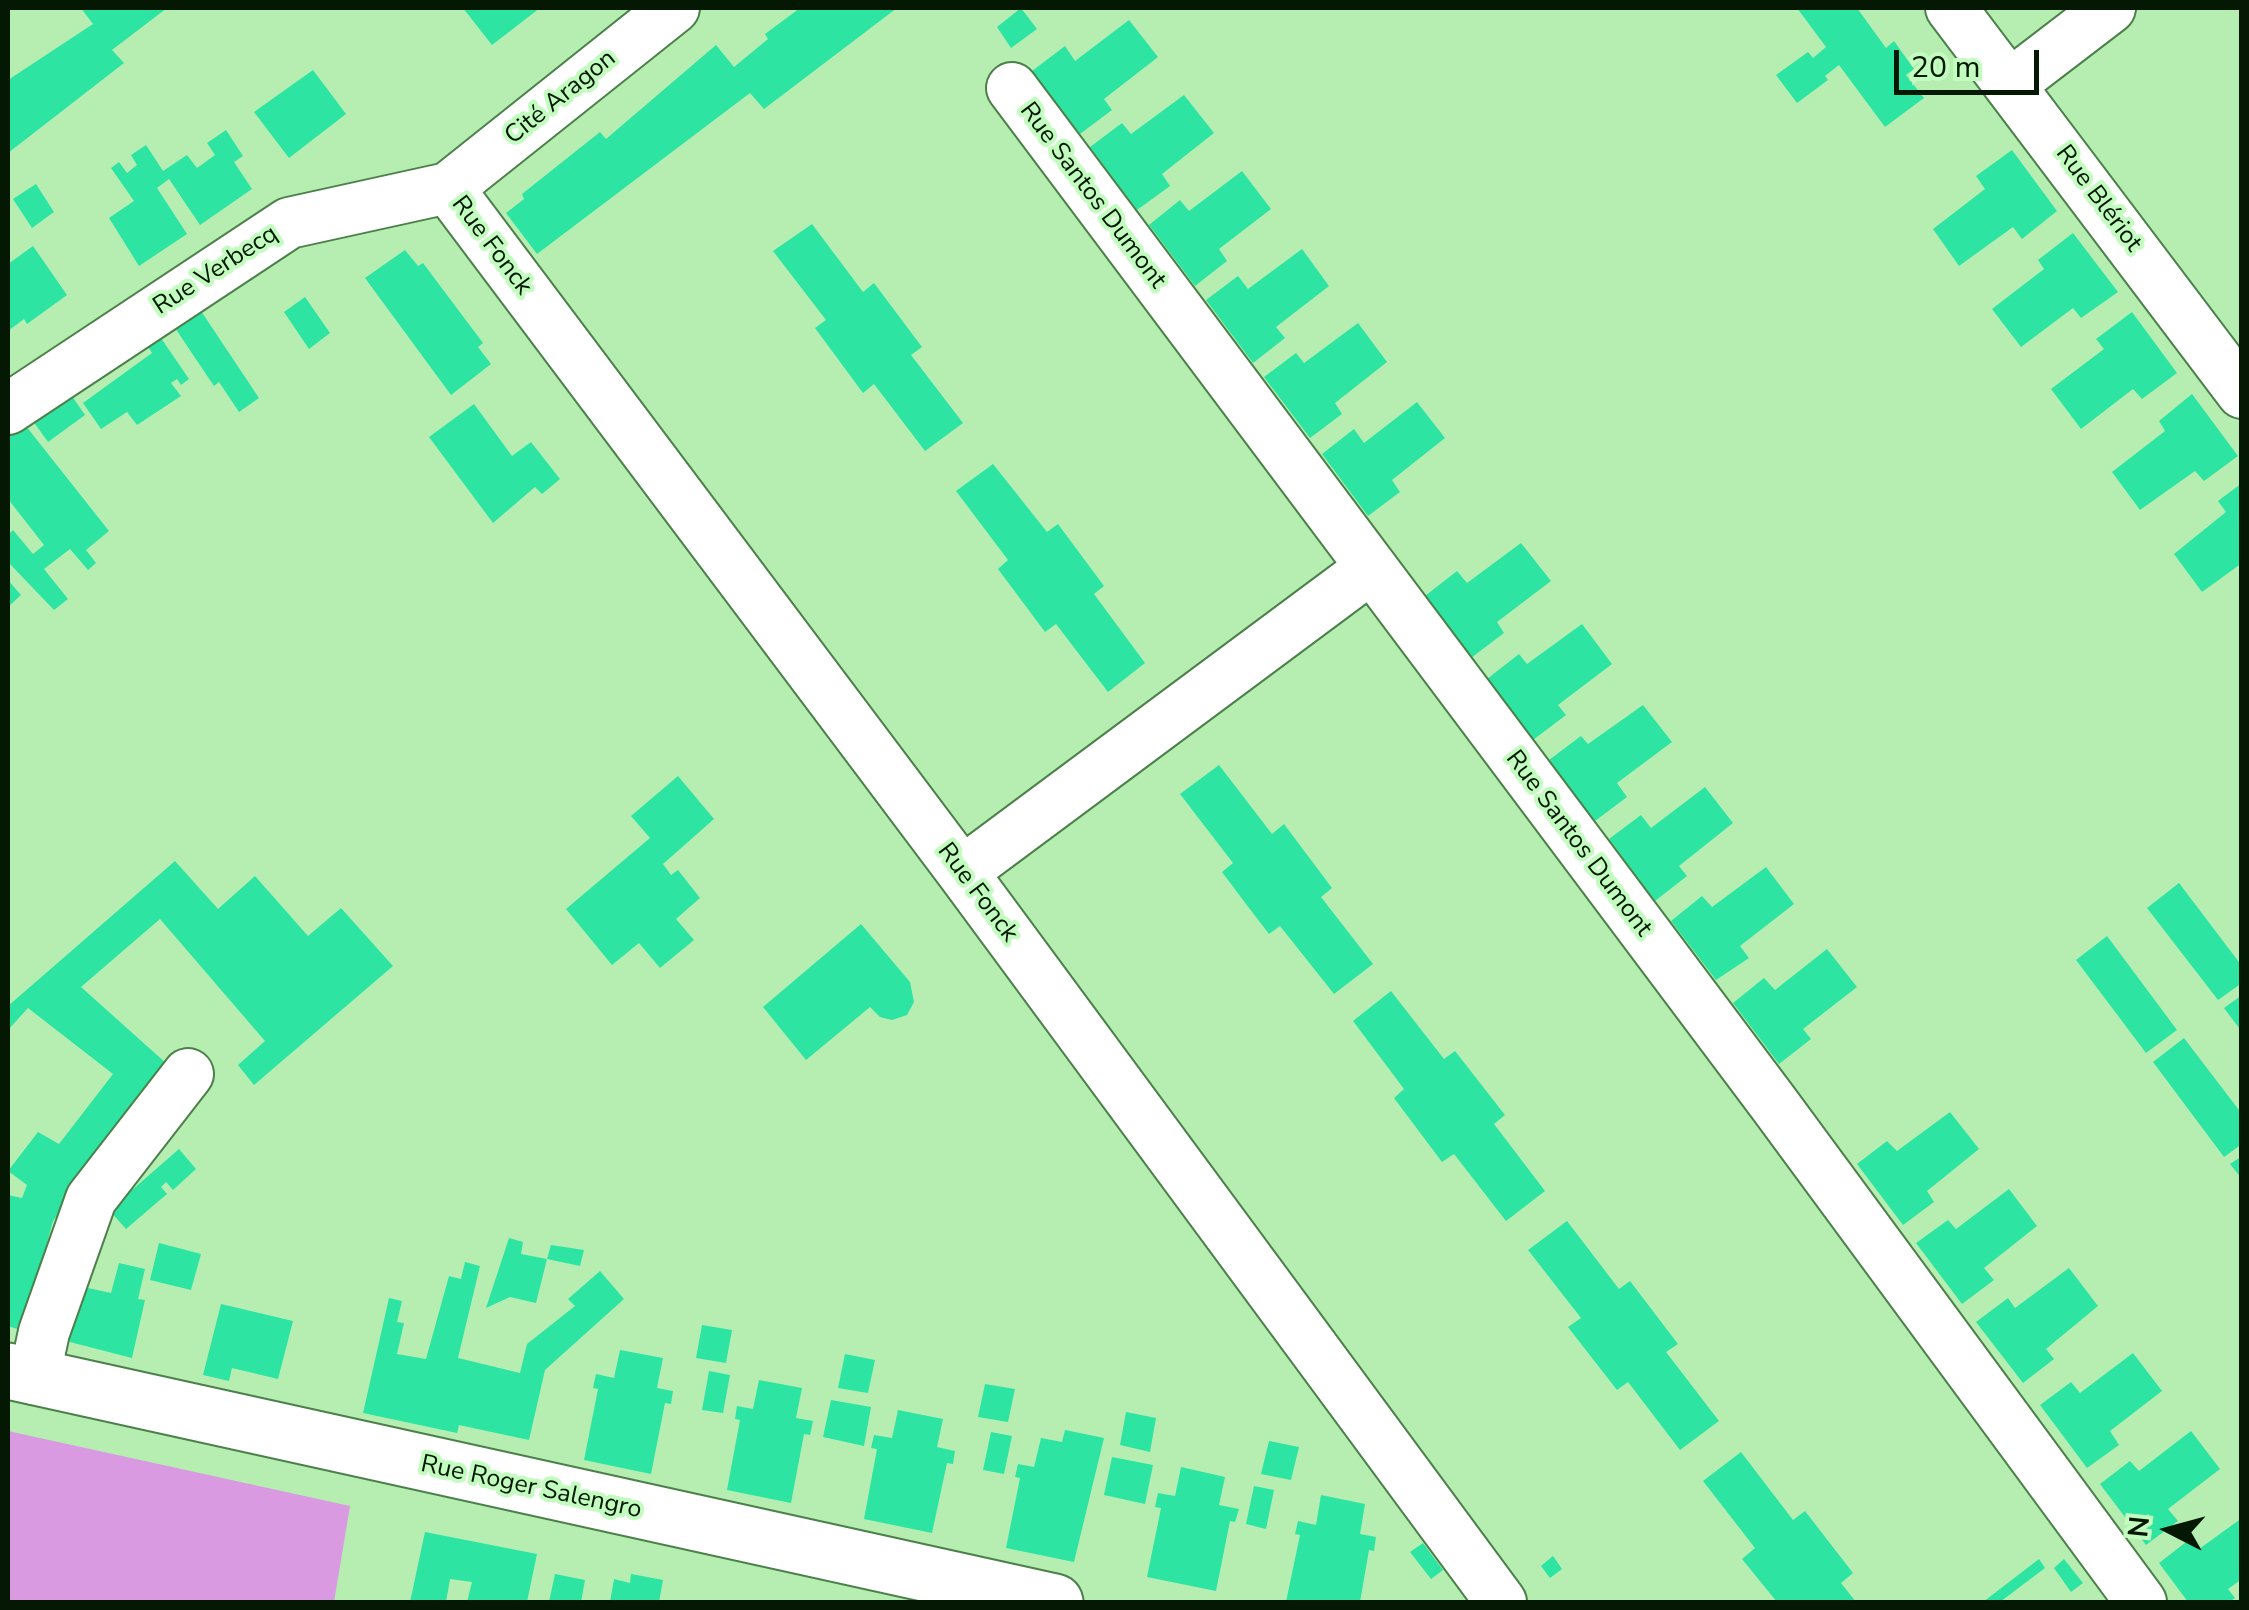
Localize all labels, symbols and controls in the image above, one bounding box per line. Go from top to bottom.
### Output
scale bar [1899,30,2044,92]
street label: Cité Aragon [499,44,623,152]
text: 20 m [1911,47,1980,88]
street label: Rue Santos Dumont [1012,97,1172,295]
street label: Rue Blériot [2048,140,2148,258]
street label: Rue Fonck [444,191,538,301]
street label: Rue Verbecq [148,220,284,322]
street label: Rue Santos Dumont [1498,745,1658,943]
street label: Rue Fonck [930,838,1024,948]
street label: Rue Roger Salengro [418,1450,644,1526]
north arrow [2119,1480,2219,1580]
text: N [2119,1514,2159,1539]

